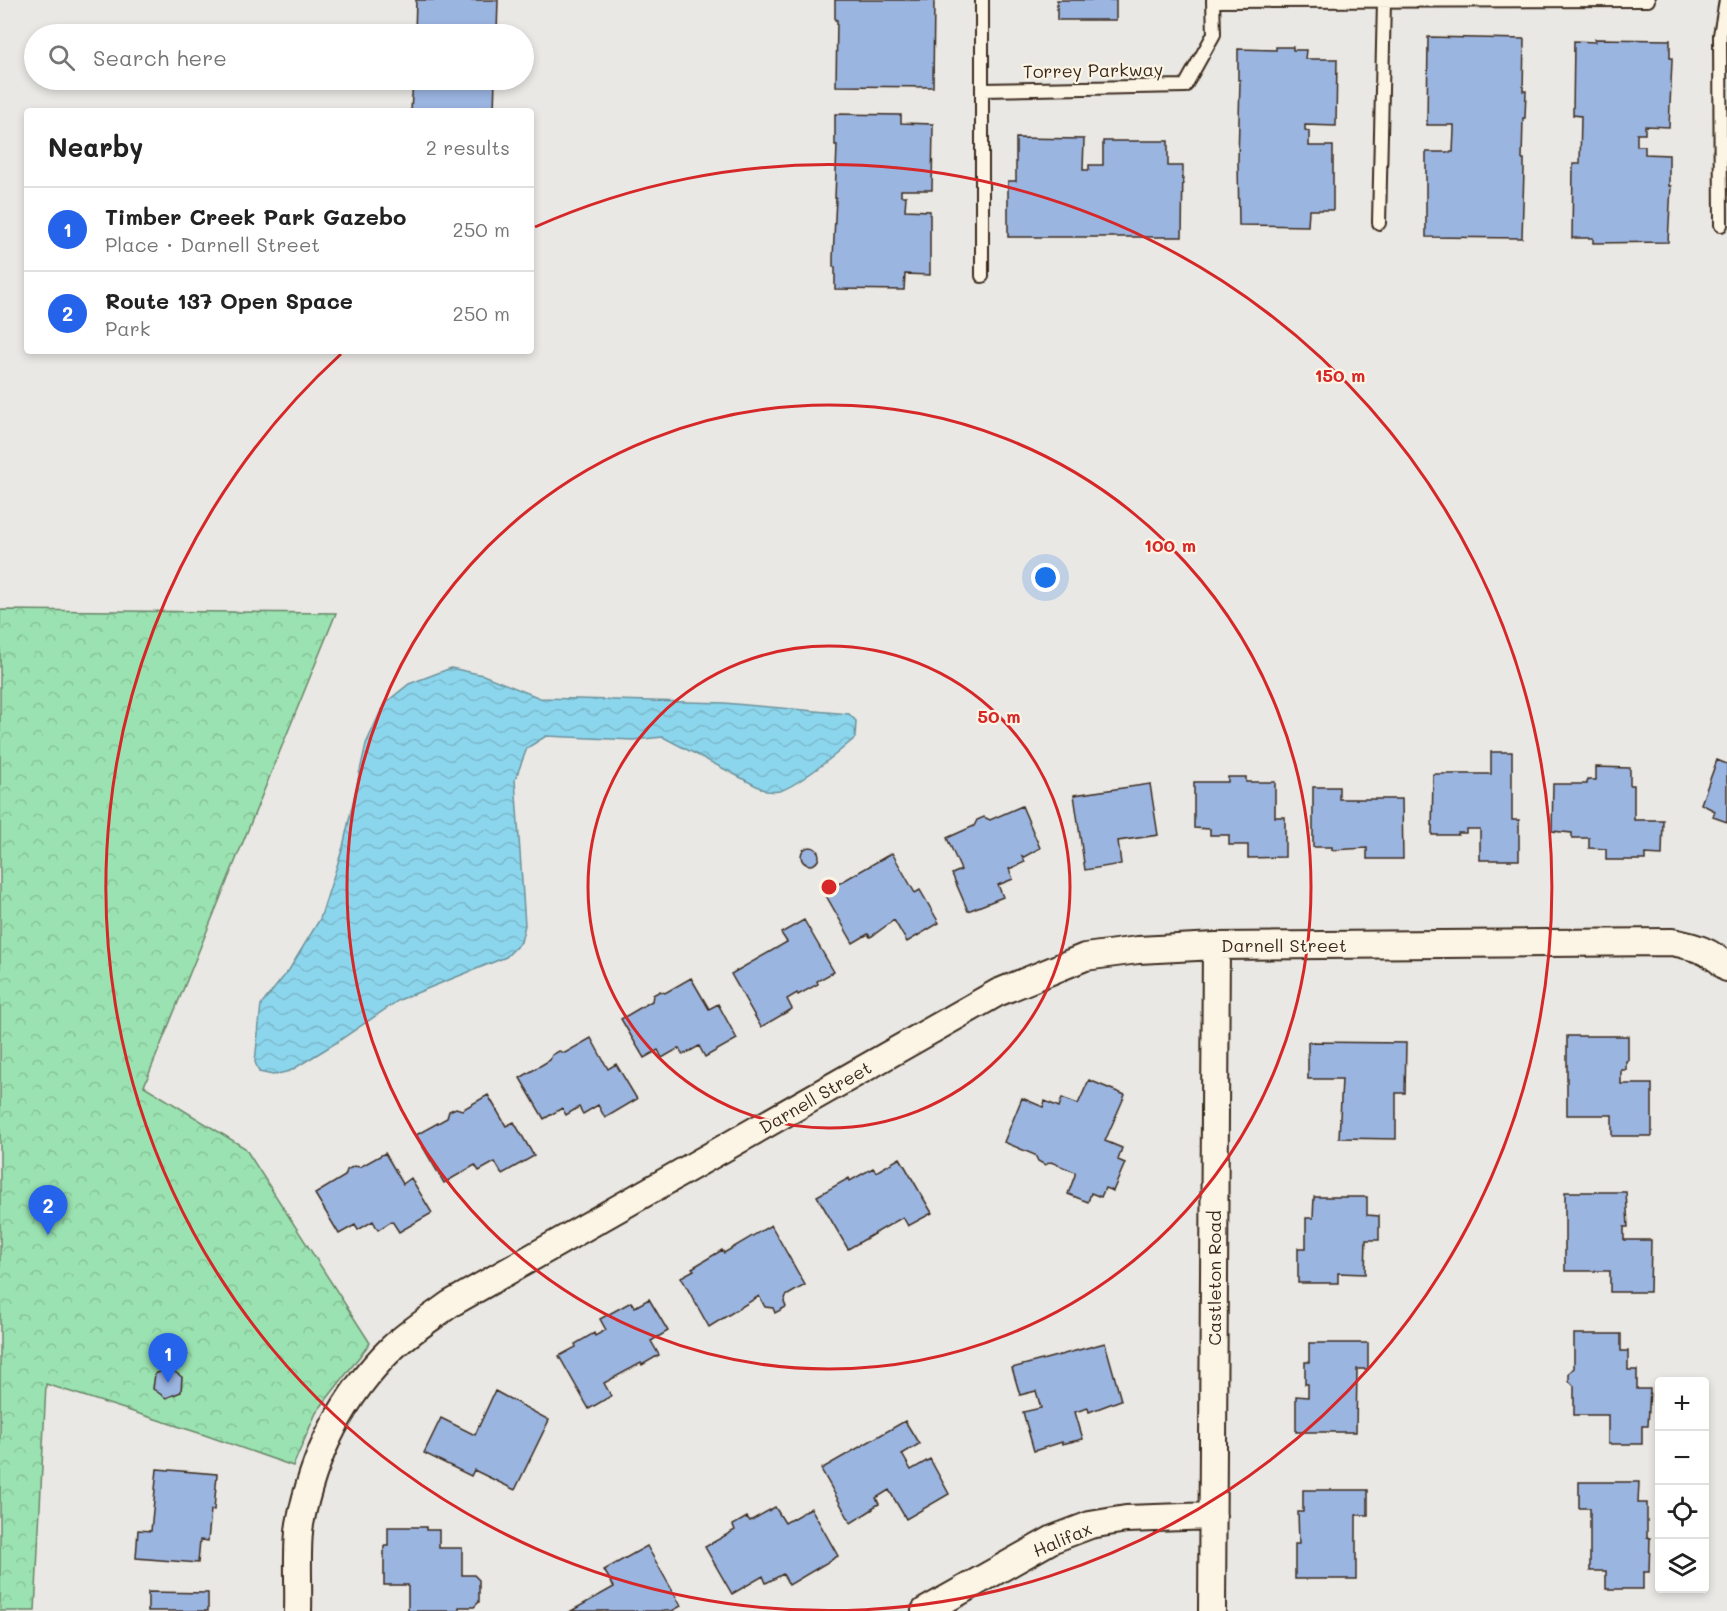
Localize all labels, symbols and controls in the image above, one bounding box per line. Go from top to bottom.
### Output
search box [24,24,534,90]
icon: search [45,41,78,74]
text: Search here [93,43,227,72]
street label: Torrey Parkway [1023,57,1163,83]
text: Nearby [48,130,143,164]
text: 2 results [426,134,510,160]
text: Timber Creek Park Gazebo [105,202,406,231]
text: 1 [63,216,72,242]
text: 250 m [453,216,510,242]
text: Place · Darnell Street [105,231,320,257]
text: Route 137 Open Space [105,286,353,315]
text: 2 [62,300,73,326]
text: 250 m [453,300,510,326]
text: Park [105,315,150,341]
text: 150 m [1315,363,1365,387]
text: 100 m [1144,533,1196,557]
your location [1031,563,1060,592]
text: 50 m [978,704,1020,728]
centre of rings [819,877,839,897]
street label: Darnell Street [1221,933,1347,957]
street label: Darnell Street [755,1055,875,1139]
pin: 2 [28,1186,68,1235]
street label: Castleton Road [1202,1210,1226,1346]
pin: 1 [148,1334,188,1383]
map controls [1655,1377,1709,1593]
button: + [1655,1377,1709,1431]
button: − [1655,1431,1709,1485]
button: locate [1655,1485,1709,1539]
street label: Halifax [1029,1516,1095,1562]
button: layers [1655,1539,1709,1593]

